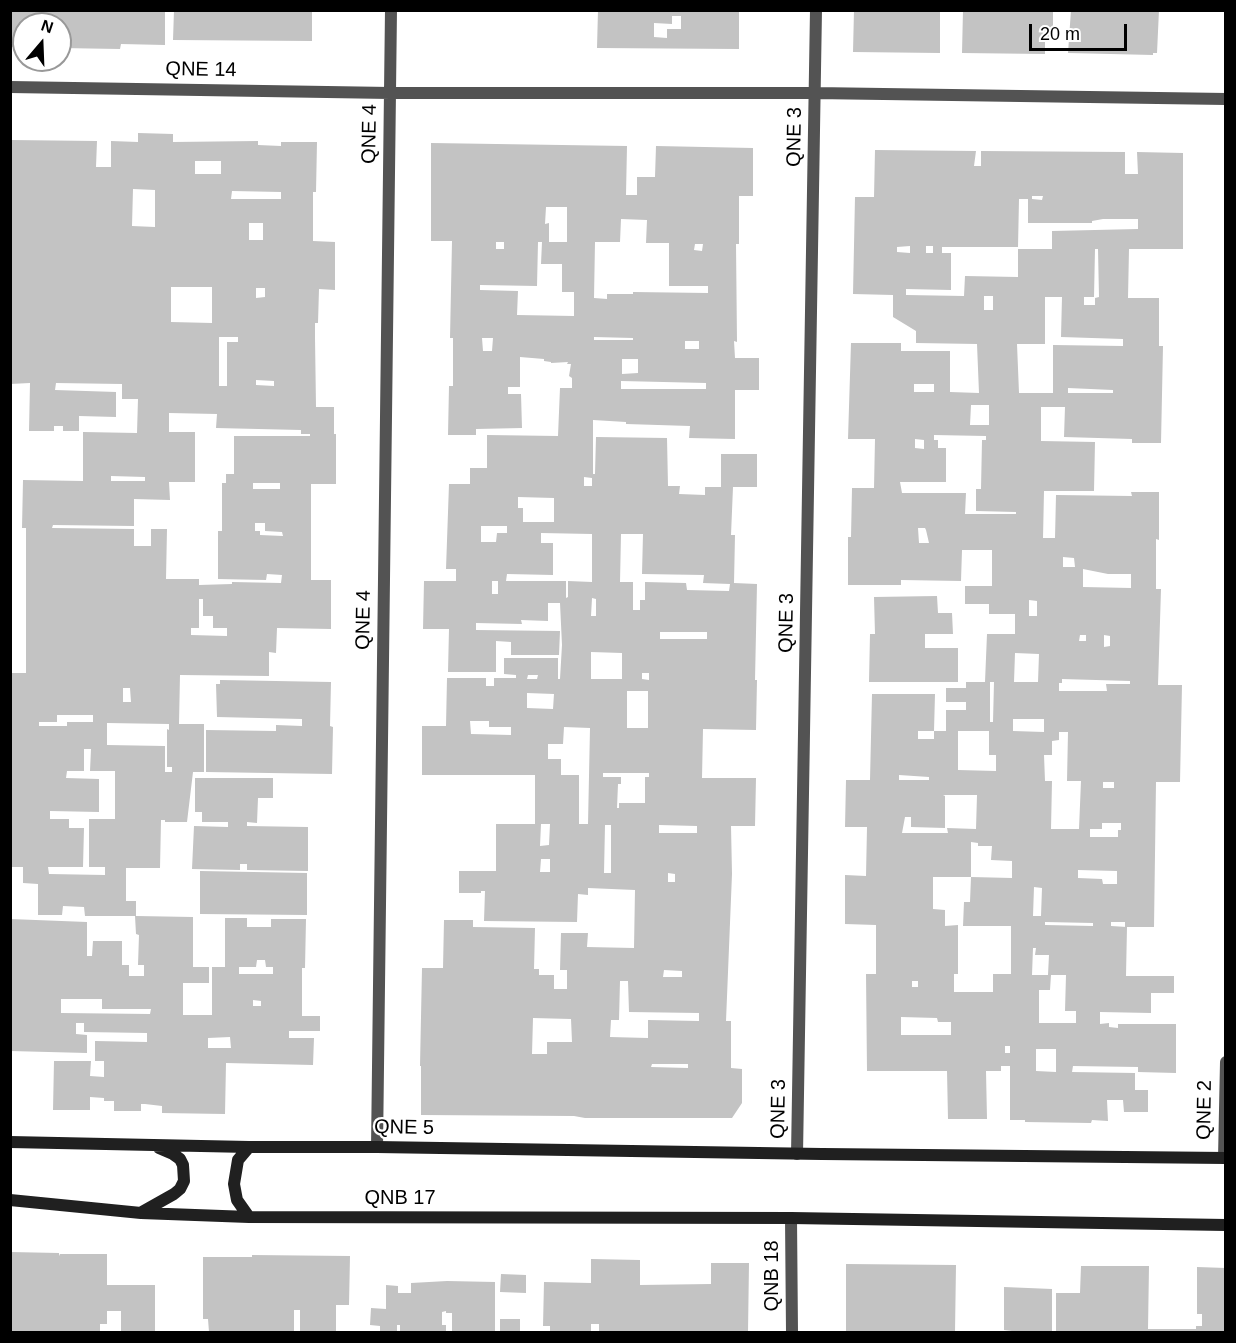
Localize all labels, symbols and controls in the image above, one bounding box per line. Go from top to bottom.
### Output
north arrow [12,12,72,72]
scale bar [1032,12,1130,50]
text: N [39,16,56,36]
text: 20 m [1040,24,1080,44]
street label: QNE 14 [165,57,237,83]
street label: QNE 4 [357,104,383,164]
street label: QNE 3 [782,107,808,167]
street label: QNE 4 [351,590,377,650]
street label: QNE 3 [774,593,800,653]
street label: QNE 3 [766,1079,792,1139]
street label: QNE 2 [1192,1080,1218,1140]
street label: QNE 5 [374,1115,434,1141]
street label: QNB 17 [364,1186,436,1210]
street label: QNB 18 [760,1240,784,1312]

